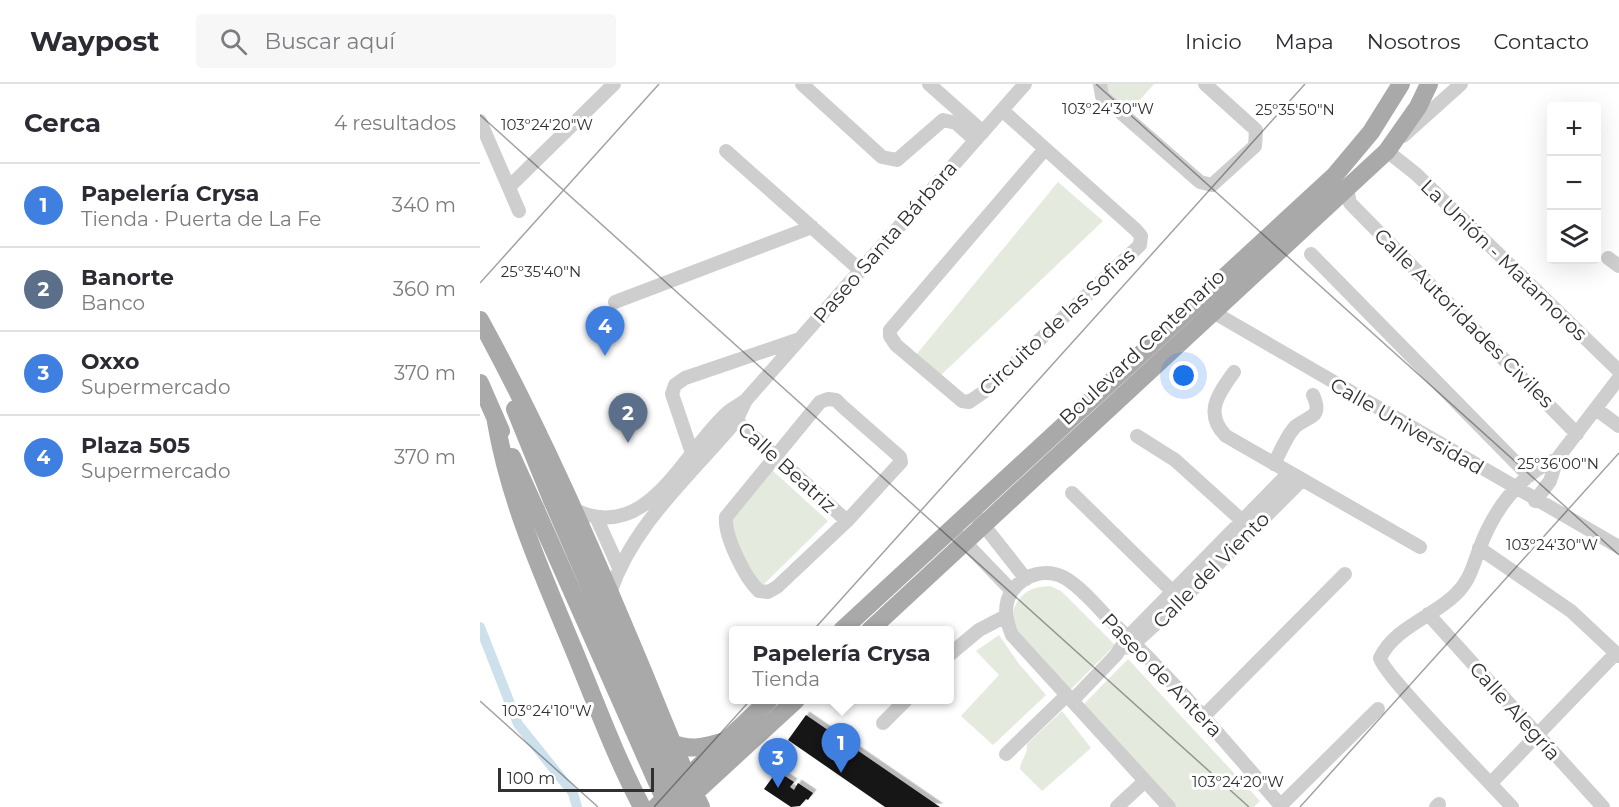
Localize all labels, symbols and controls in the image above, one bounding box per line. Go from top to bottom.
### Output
search box [196,14,616,68]
text: Waypost [30,24,160,58]
icon: search [217,25,250,58]
text: Buscar aquí [265,28,395,55]
text: Inicio [1185,29,1242,54]
text: Mapa [1275,29,1334,54]
text: Nosotros [1367,29,1460,54]
text: Contacto [1493,29,1589,54]
text: 103°24'30"W [1062,99,1154,118]
text: 25°35'50"N [1255,100,1335,119]
map controls [1547,102,1601,264]
button: + [1547,102,1601,156]
text: Cerca [24,107,101,139]
text: 4 resultados [334,111,456,135]
text: 103°24'20"W [501,115,593,134]
street label: Paseo Santa Bárbara [808,156,962,328]
button: − [1547,156,1601,210]
street label: La Unión - Matamoros [1416,174,1592,346]
text: Papelería Crysa [81,180,259,207]
text: 1 [40,193,47,217]
text: 340 m [392,193,456,217]
text: Tienda · Puerta de La Fe [81,207,321,231]
button: layers [1547,210,1601,264]
street label: Calle Autoridades Civiles [1369,223,1559,413]
street label: Circuito de las Sofias [974,243,1140,400]
text: 25°35'40"N [501,262,581,281]
text: Banorte [81,264,174,291]
street label: Boulevard Centenario [1054,264,1230,430]
text: 2 [38,277,49,301]
text: 360 m [393,277,456,301]
text: Banco [81,291,145,315]
pin: 4 [586,306,624,356]
text: Oxxo [81,348,139,375]
text: 3 [38,361,49,385]
text: 370 m [394,361,456,385]
your location [1169,361,1198,390]
street label: Calle Universidad [1326,372,1488,480]
text: Supermercado [81,375,230,399]
pin: 2 [608,394,648,443]
street label: Calle Beatriz [733,417,841,517]
text: Plaza 505 [81,432,190,459]
text: 4 [37,445,50,469]
text: 370 m [394,445,456,469]
text: 25°36'00"N [1517,454,1599,473]
text: Supermercado [81,459,230,483]
street label: Calle del Viento [1148,507,1274,633]
text: 103°24'30"W [1506,535,1598,554]
street label: Paseo de Antera [1097,608,1227,742]
popup [729,626,954,704]
text: Papelería Crysa [752,640,931,667]
street label: Calle Alegría [1464,657,1566,765]
text: Tienda [752,667,820,691]
text: 103°24'10"W [502,701,592,720]
pin: 1 [822,724,860,773]
pin: 3 [758,738,798,788]
scale bar [498,765,654,792]
text: 100 m [507,769,555,788]
text: 103°24'20"W [1192,772,1284,791]

